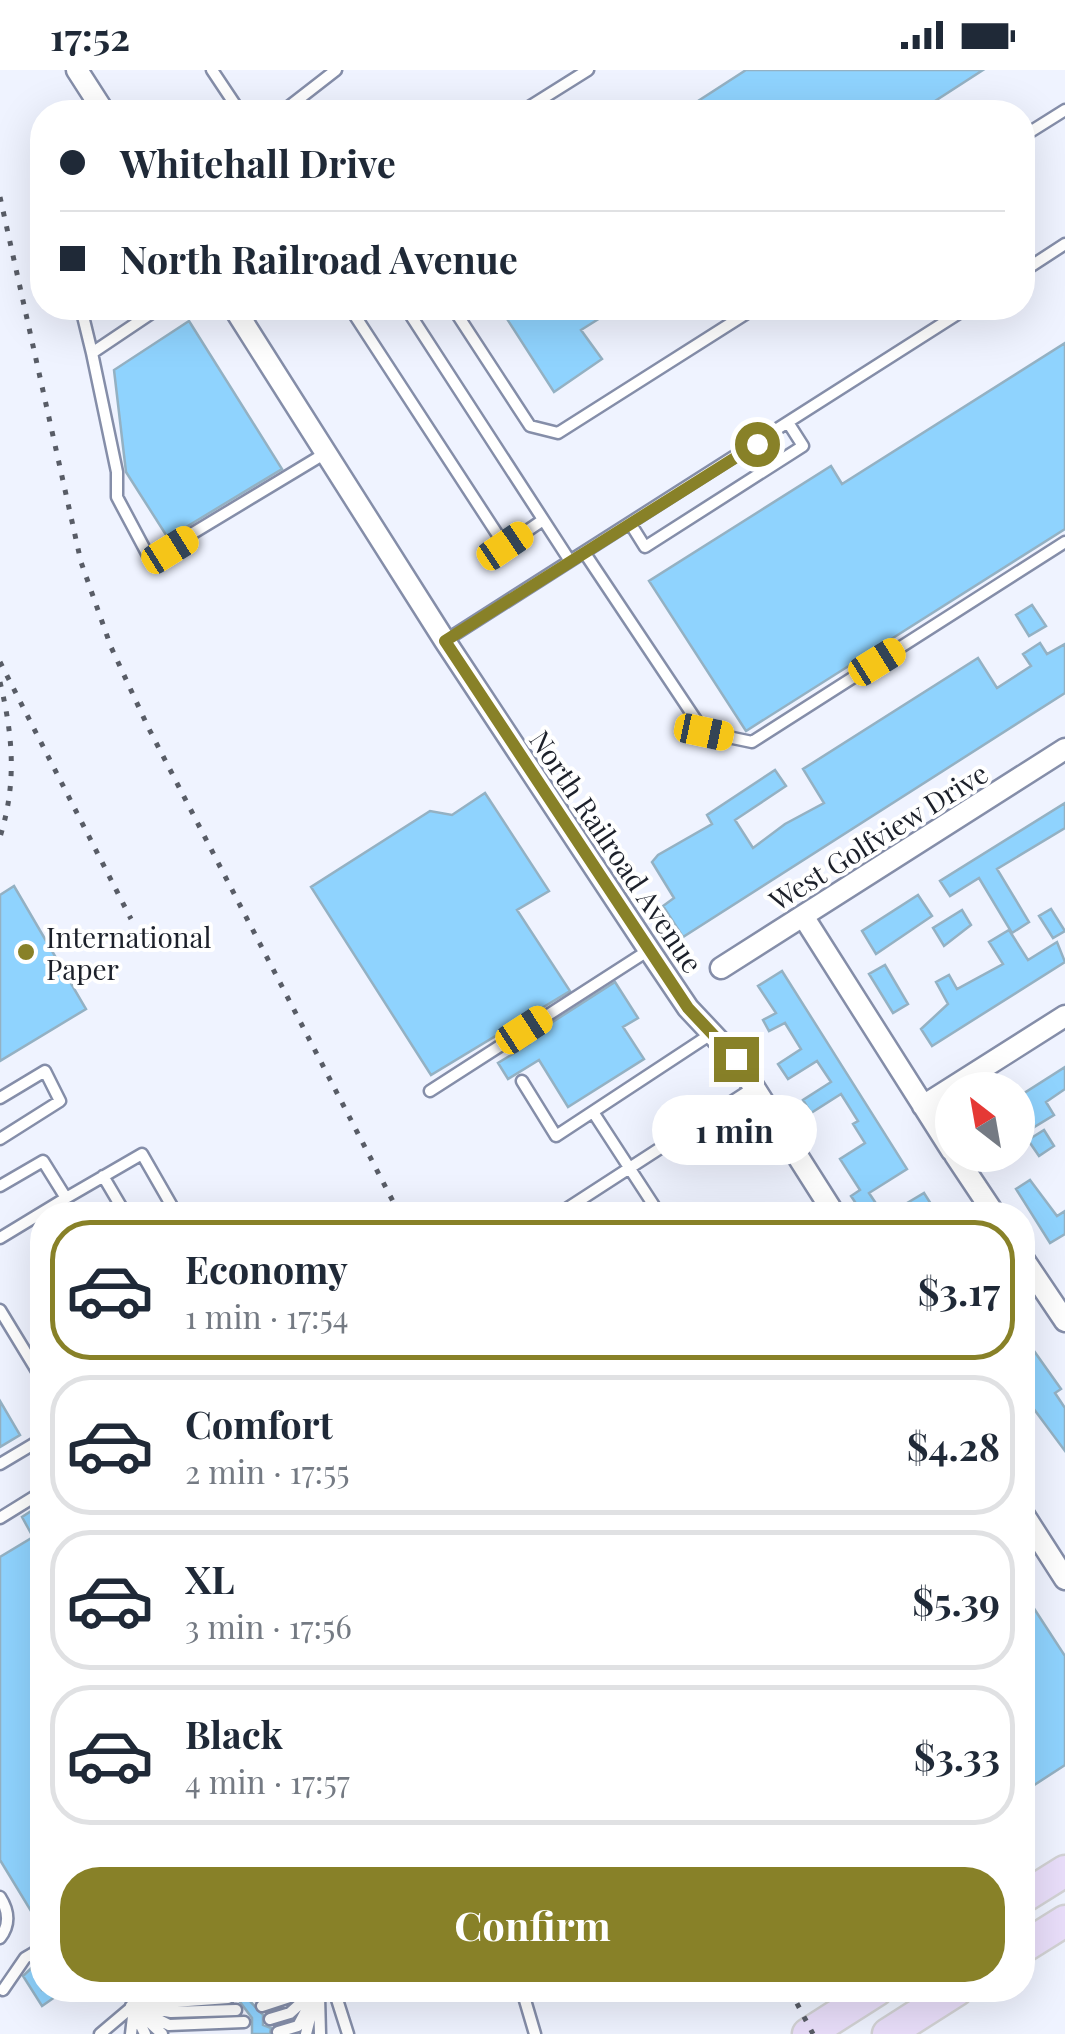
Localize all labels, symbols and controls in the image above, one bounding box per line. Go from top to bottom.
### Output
text: 17:52 [50,10,130,61]
text: Whitehall Drive [120,137,396,188]
text: North Railroad Avenue [120,233,518,284]
route start [735,422,780,467]
car [472,517,538,575]
car [137,521,203,579]
car [844,633,910,691]
car [672,711,736,753]
street label: North Railroad Avenue [522,723,712,979]
street label: West Golfview Drive [761,754,994,919]
place label: International Paper [46,918,212,987]
marker: International Paper [15,941,37,963]
car [491,1001,557,1059]
route end [714,1037,759,1082]
north arrow [935,1072,1035,1172]
map controls [935,1072,1035,1172]
callout: 1 min [654,1094,818,1164]
text: 1 min [695,1108,774,1151]
text: Economy [185,1243,348,1294]
icon: car [65,1245,155,1335]
text: $3.17 [918,1265,1000,1316]
text: 1 min · 17:54 [185,1294,349,1337]
text: Comfort [185,1398,333,1449]
icon: car [65,1400,155,1490]
text: $4.28 [907,1420,1000,1471]
text: 2 min · 17:55 [185,1449,349,1492]
text: XL [185,1553,234,1604]
icon: car [65,1555,155,1645]
text: $5.39 [912,1575,1000,1626]
text: 3 min · 17:56 [185,1604,352,1647]
text: Black [185,1708,283,1759]
icon: car [65,1710,155,1800]
text: $3.33 [914,1730,1000,1781]
text: 4 min · 17:57 [185,1759,350,1802]
button: Confirm [60,1867,1005,1982]

